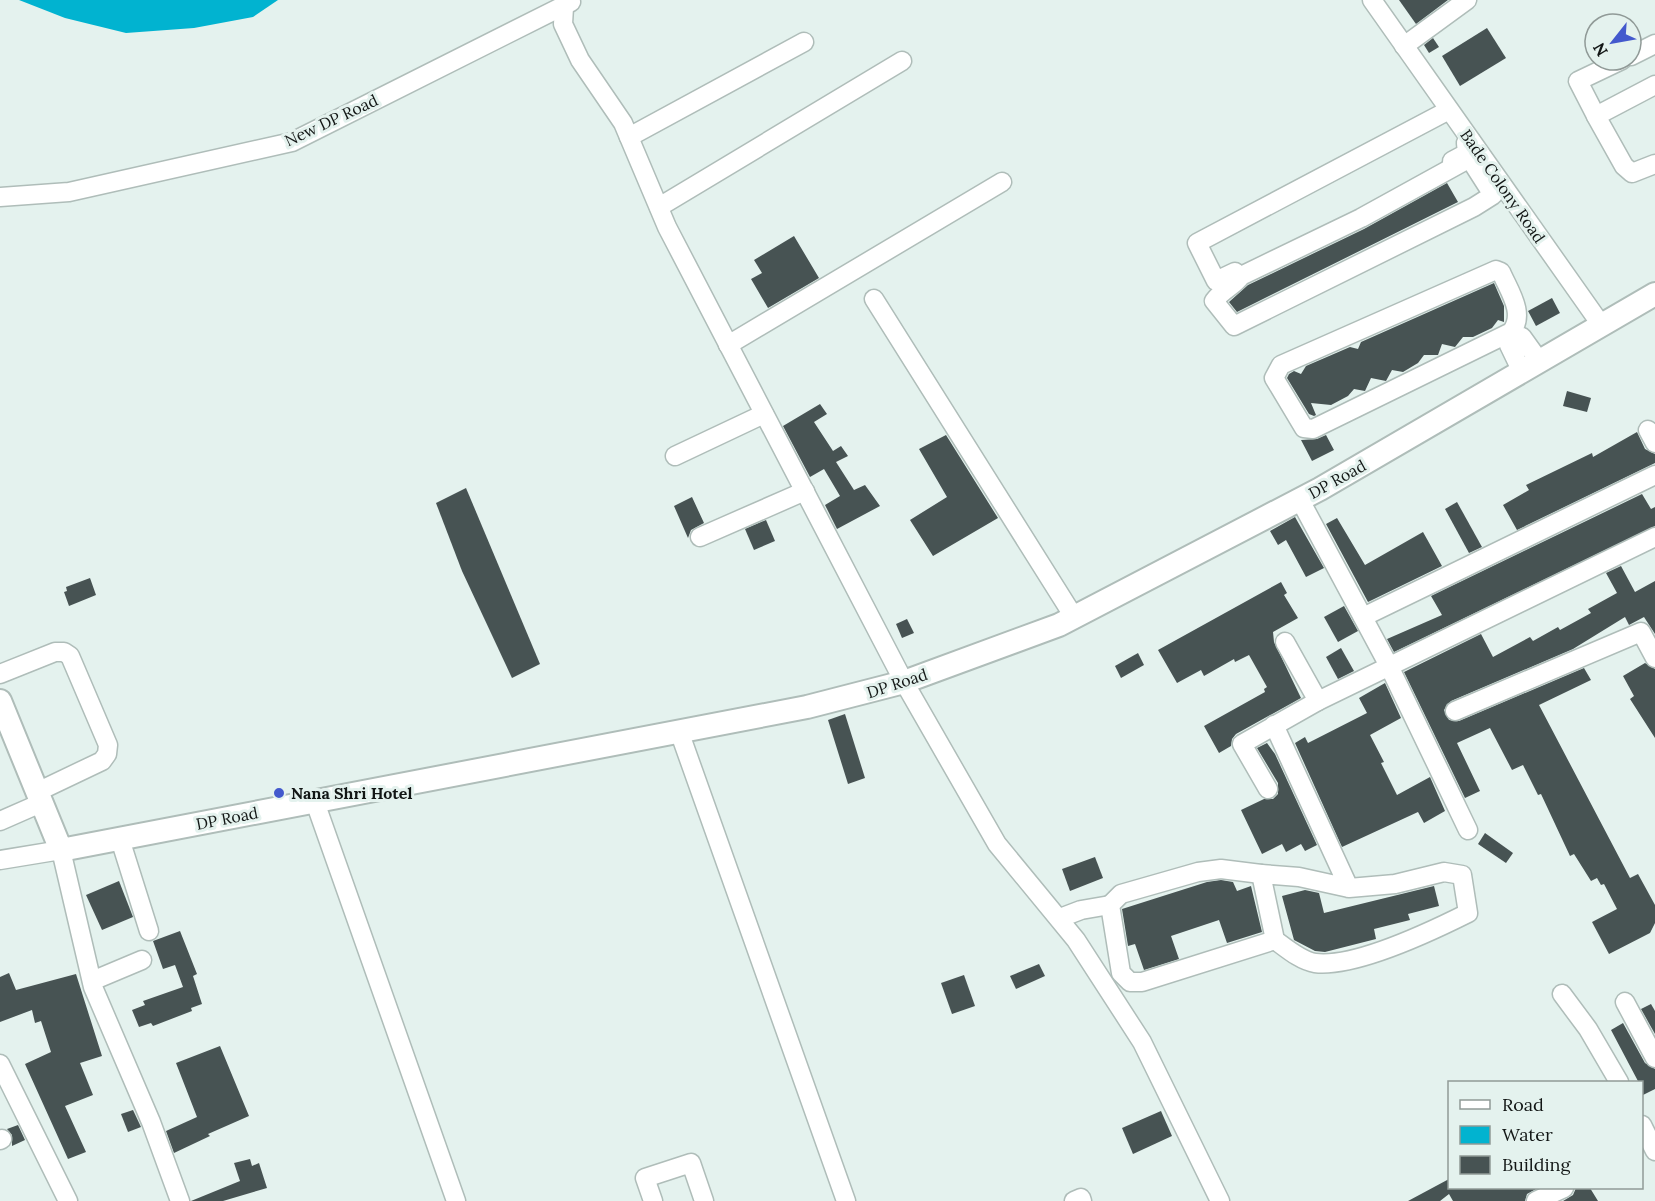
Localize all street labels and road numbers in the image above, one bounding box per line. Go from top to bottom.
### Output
street label: New DP Road [281,90,381,150]
street label: Bade Colony Road [1456,125,1550,247]
street label: DP Road [1305,455,1370,503]
street label: DP Road [864,664,930,702]
street label: DP Road [194,802,260,834]

